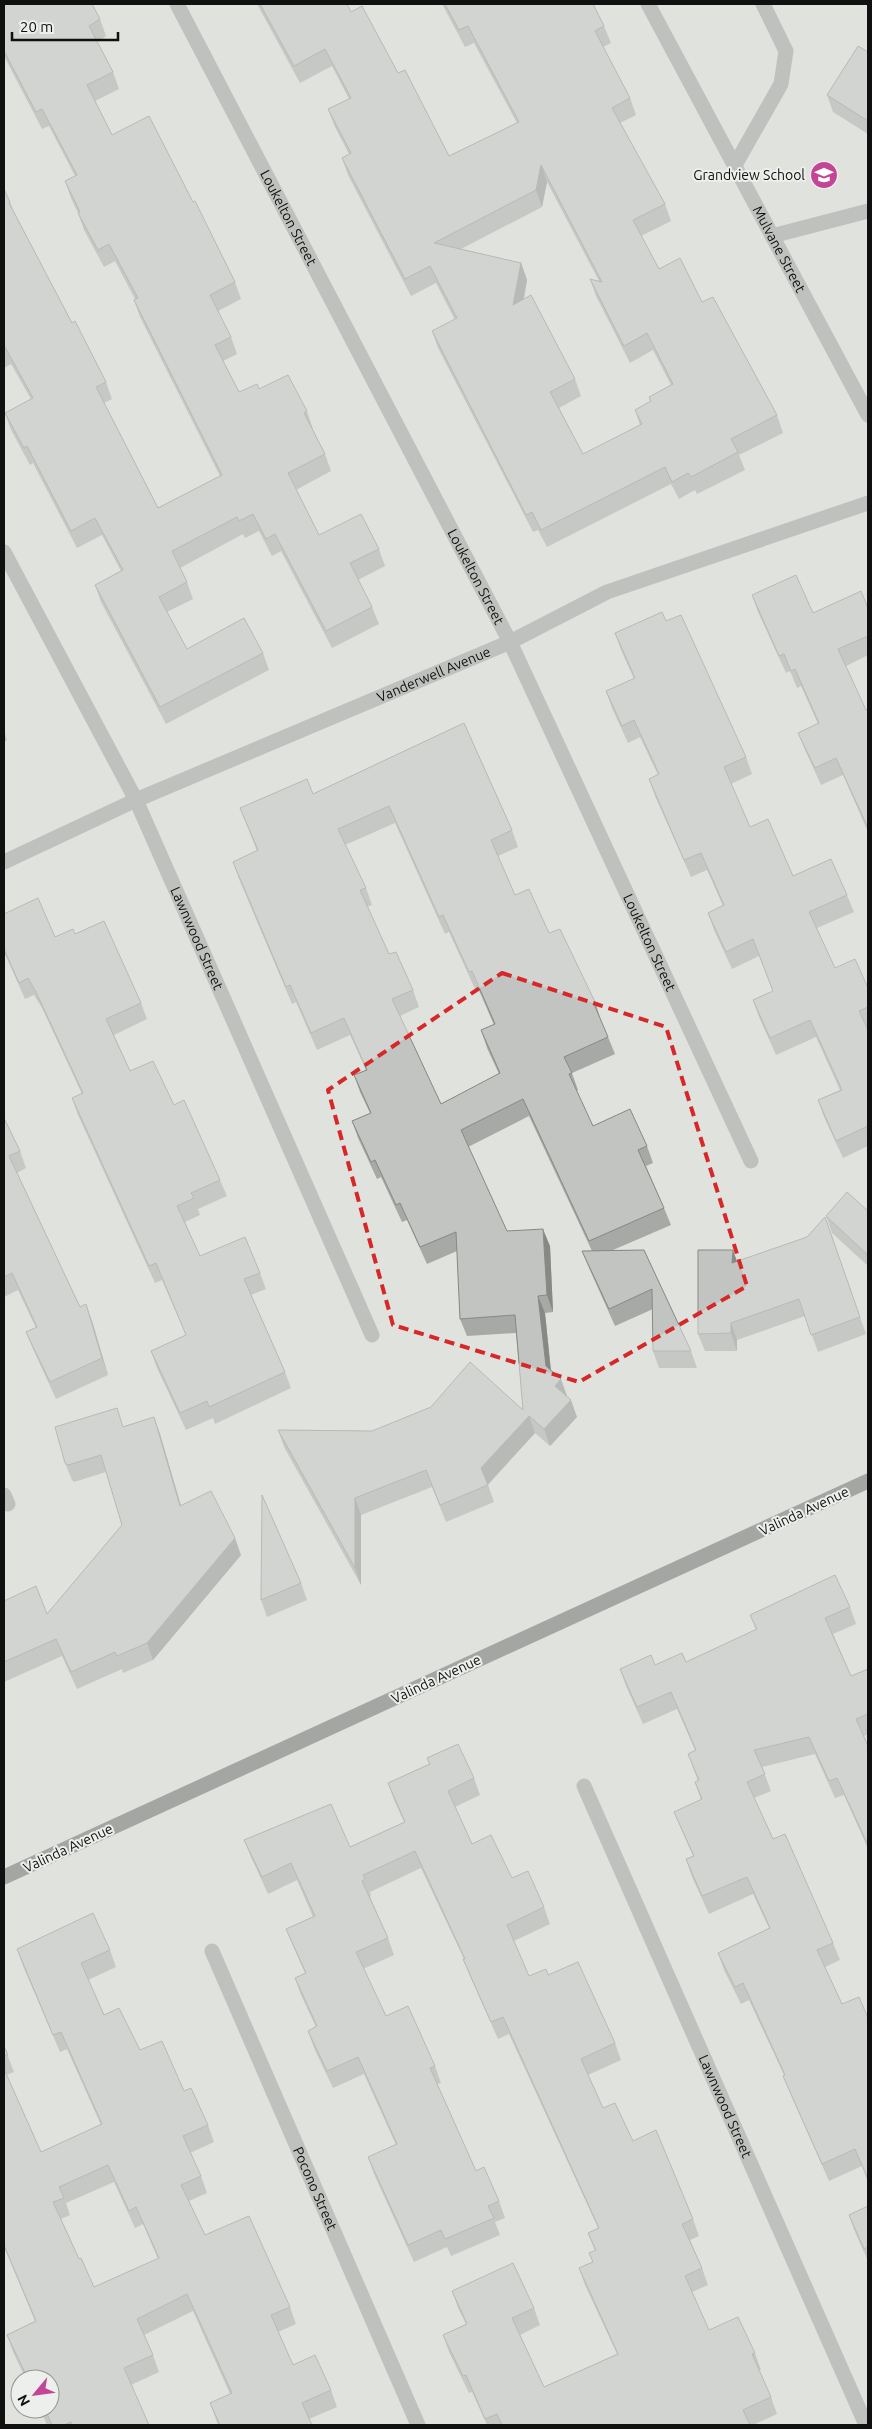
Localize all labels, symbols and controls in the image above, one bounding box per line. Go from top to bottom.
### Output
scale bar [12,10,119,42]
text: 20 m [20,18,53,35]
school or university icon: Grandview School [809,160,839,190]
street label: Loukelton Street [257,167,320,269]
place label: Grandview School [693,167,805,183]
street label: Mulvane Street [750,203,809,296]
street label: Loukelton Street [444,526,508,628]
street label: Vanderwell Avenue [375,643,493,705]
street label: Lawnwood Street [167,884,227,993]
street label: Loukelton Street [620,891,679,994]
street label: Valinda Avenue [757,1483,851,1539]
street label: Valinda Avenue [389,1651,483,1707]
street label: Valinda Avenue [21,1820,115,1876]
street label: Lawnwood Street [696,2052,755,2161]
street label: Pocono Street [290,2144,341,2233]
north arrow [10,2369,60,2419]
text: N [14,2392,33,2409]

